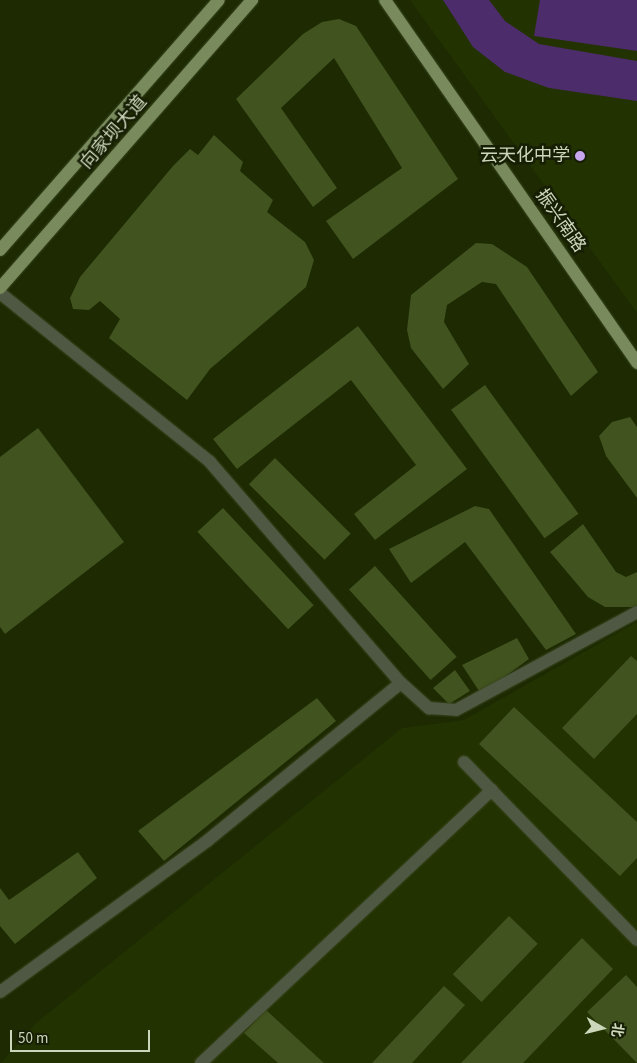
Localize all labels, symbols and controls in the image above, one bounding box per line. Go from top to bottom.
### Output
street label: 向家坝大道 [76,92,152,174]
place label: 云天化中学 [480,145,570,167]
marker: 云天化中学 [574,150,586,162]
street label: 振兴南路 [531,185,589,257]
north arrow [577,1003,627,1053]
scale bar [12,1020,152,1052]
text: 北 [606,1022,628,1038]
text: 50 m [18,1028,48,1049]

